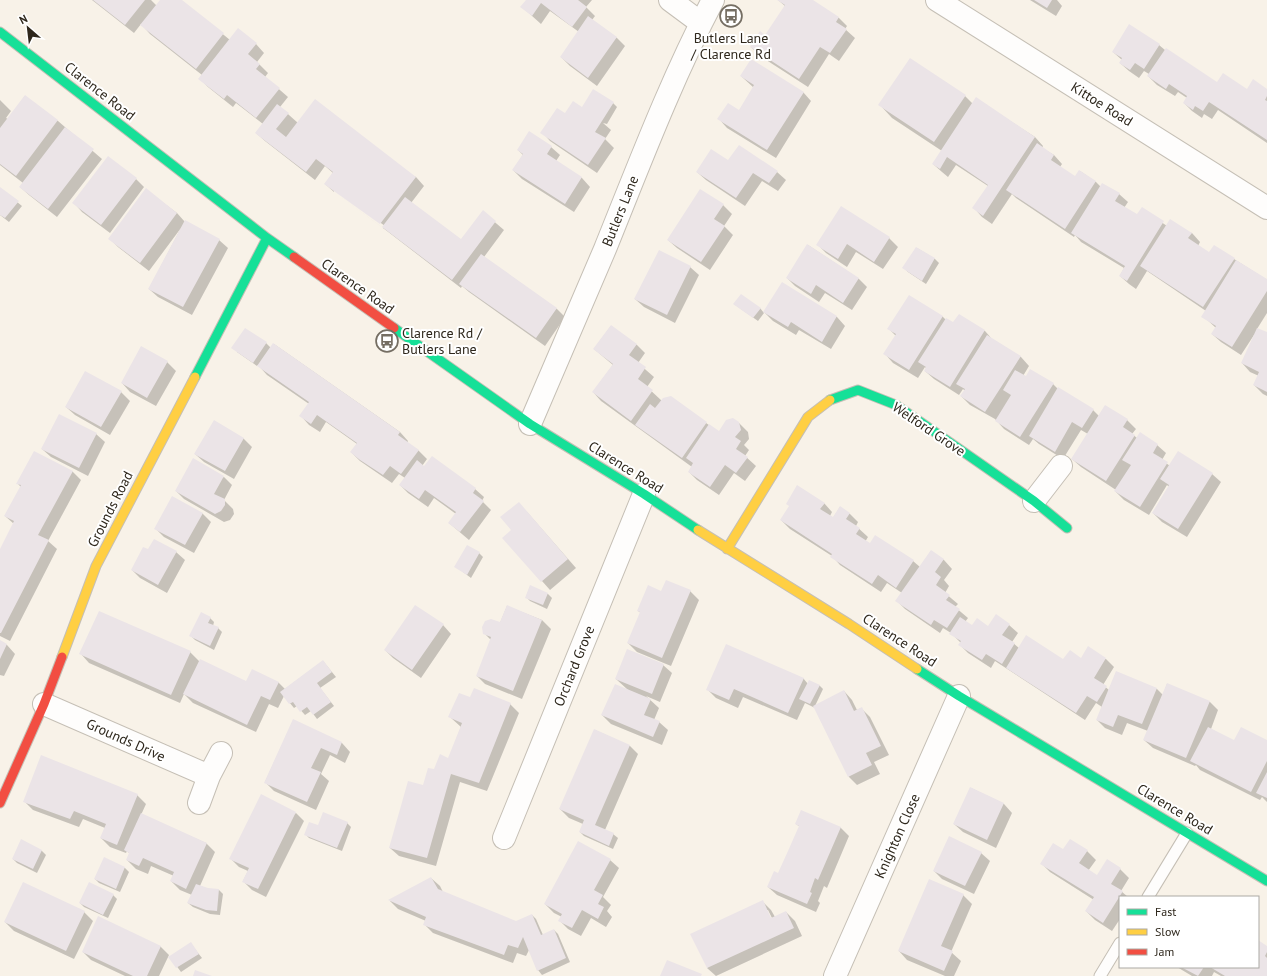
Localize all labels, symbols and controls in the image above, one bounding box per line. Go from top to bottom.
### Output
bus stop icon: Butlers Lane / Clarence Rd [718,3,744,29]
north arrow [8,8,48,48]
text: N [17,11,30,27]
place label: Butlers Lane / Clarence Rd [690,29,771,63]
street label: Clarence Road [61,58,139,124]
street label: Kittoe Road [1068,78,1136,130]
street label: Butlers Lane [598,173,642,249]
street label: Clarence Road [318,254,398,318]
place label: Clarence Rd / Butlers Lane [402,324,483,358]
bus stop icon: Clarence Rd / Butlers Lane [374,328,400,354]
street label: Welford Grove [889,398,969,460]
street label: Clarence Road [585,437,667,497]
street label: Grounds Road [83,468,137,550]
street label: Clarence Road [859,609,941,671]
street label: Orchard Grove [550,623,598,709]
street label: Grounds Drive [84,715,168,765]
street label: Clarence Road [1134,779,1216,839]
street label: Knighton Close [870,791,924,881]
legend [1119,896,1259,968]
text: Fast [1155,904,1176,919]
text: Slow [1155,924,1180,939]
text: Jam [1154,944,1174,959]

